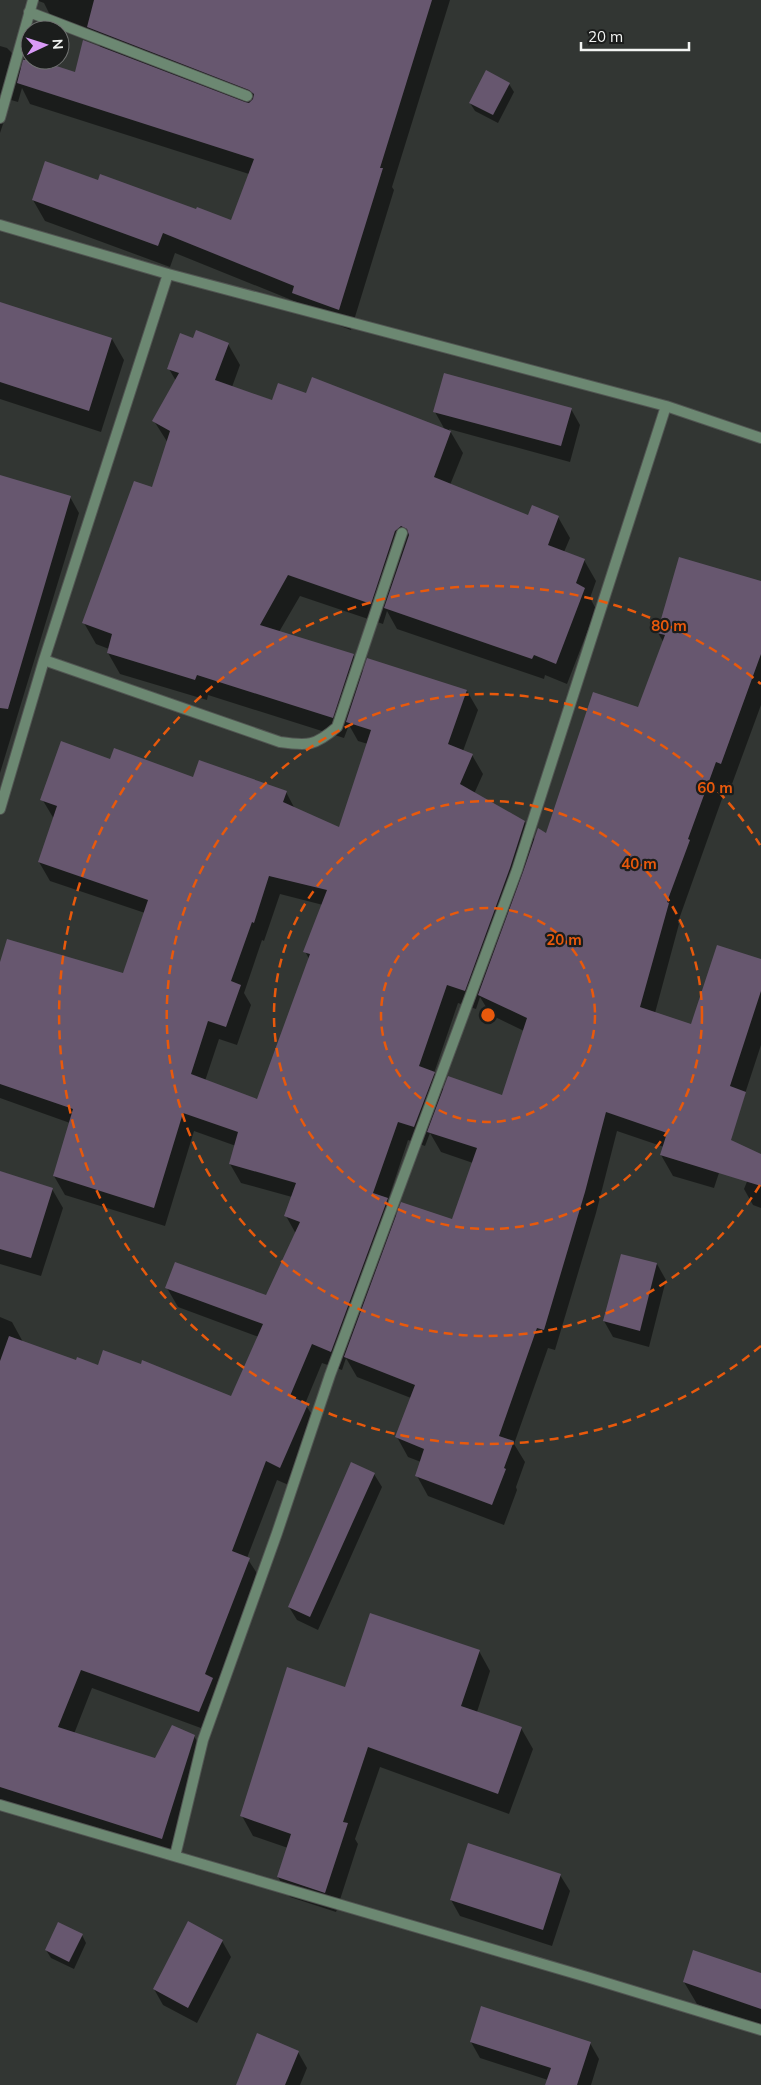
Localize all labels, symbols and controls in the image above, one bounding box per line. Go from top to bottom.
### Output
north arrow [20,20,70,70]
scale bar [581,20,688,52]
text: 20 m [588,27,623,46]
text: N [49,38,67,50]
text: 80 m [651,616,687,635]
text: 60 m [697,778,733,797]
text: 40 m [621,854,657,873]
text: 20 m [546,930,582,949]
centre of rings [479,1006,497,1024]

